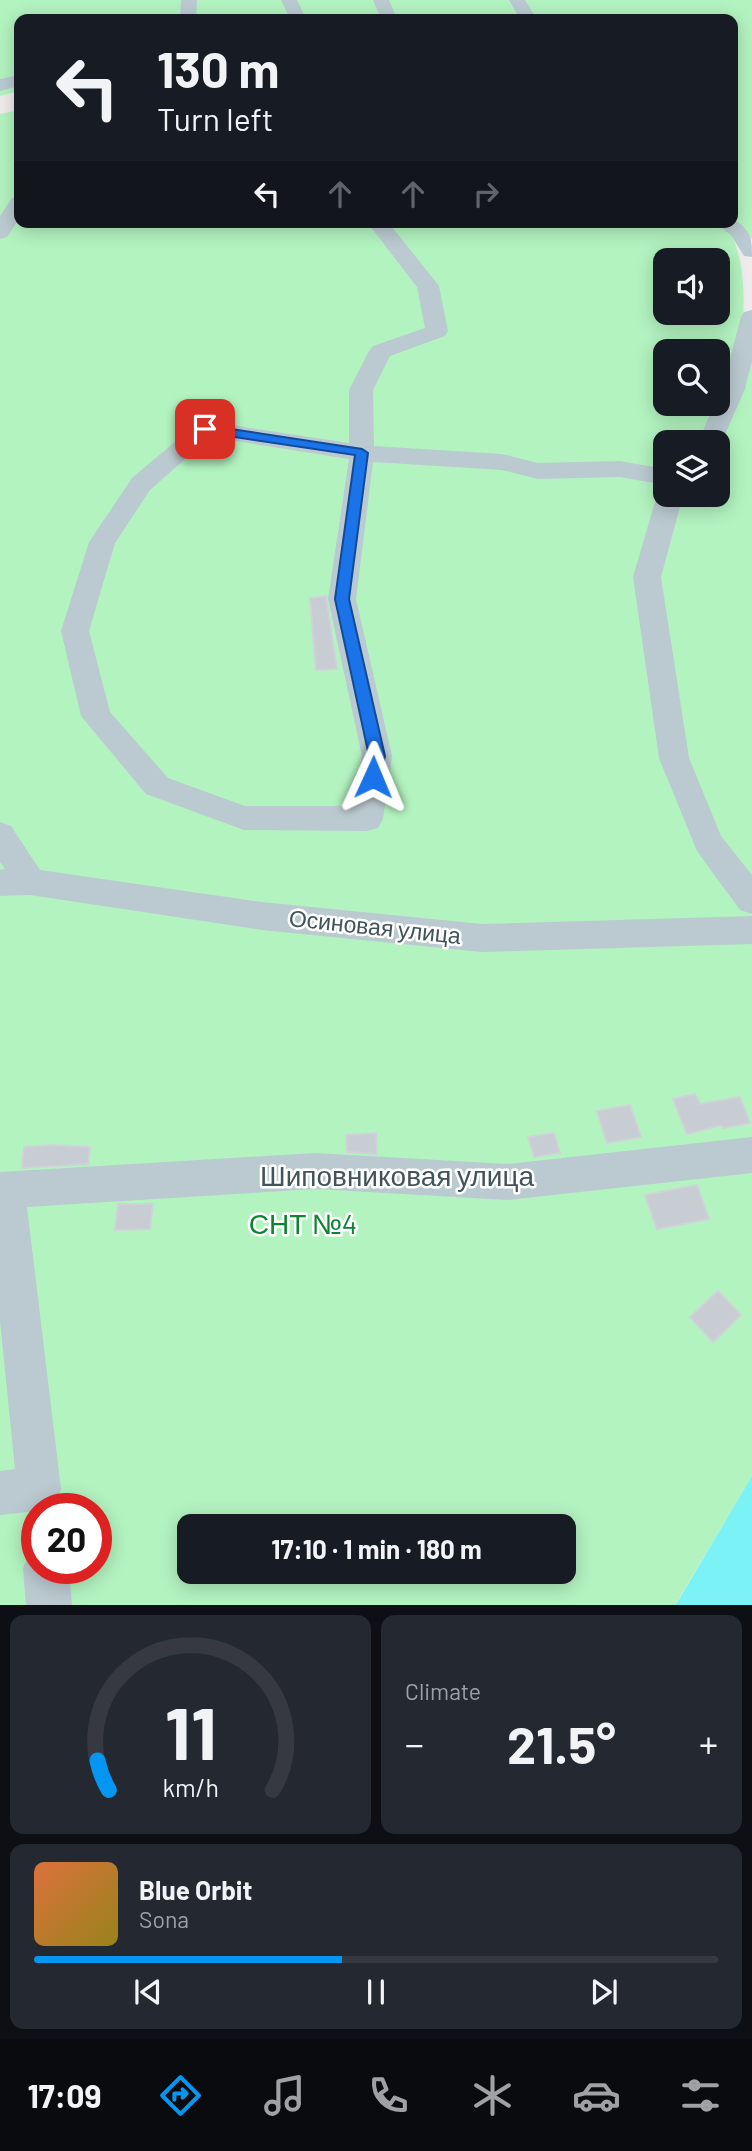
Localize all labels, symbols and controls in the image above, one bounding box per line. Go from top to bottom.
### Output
text: 130 m [157,39,279,98]
icon: left [42,42,133,133]
text: Turn left [157,99,274,137]
icon: left [248,175,286,213]
icon: ahead [321,175,359,213]
icon: ahead [394,175,432,213]
icon: right [467,175,505,213]
map controls [653,248,730,507]
button: sound [653,248,730,325]
button: search [653,339,730,416]
pin [175,399,235,459]
icon: arrive [186,410,224,448]
button: layers [653,430,730,507]
position arrow [336,740,410,814]
street label: Осиновая улица [288,903,463,949]
street label: Шиповниковая улица [260,1158,534,1192]
park label: СНТ №4 [249,1206,357,1240]
speed limit sign: 20 [21,1493,112,1584]
text: 17:10 · 1 min · 180 m [271,1533,482,1564]
text: Climate [405,1677,481,1705]
text: 11 [164,1688,217,1776]
text: 21.5° [507,1712,616,1774]
text: − [405,1720,424,1766]
text: + [699,1720,718,1766]
text: km/h [162,1772,219,1802]
text: Blue Orbit [139,1874,252,1905]
text: Sona [139,1905,189,1933]
icon: previous [129,1973,167,2011]
icon: pause [357,1973,395,2011]
icon: next [585,1973,623,2011]
icon: directions [156,2071,205,2120]
icon: music [260,2071,309,2120]
icon: phone [364,2071,413,2120]
icon: climate [468,2071,517,2120]
icon: car [572,2071,621,2120]
icon: filters [676,2071,725,2120]
text: 17:09 [27,2076,102,2114]

